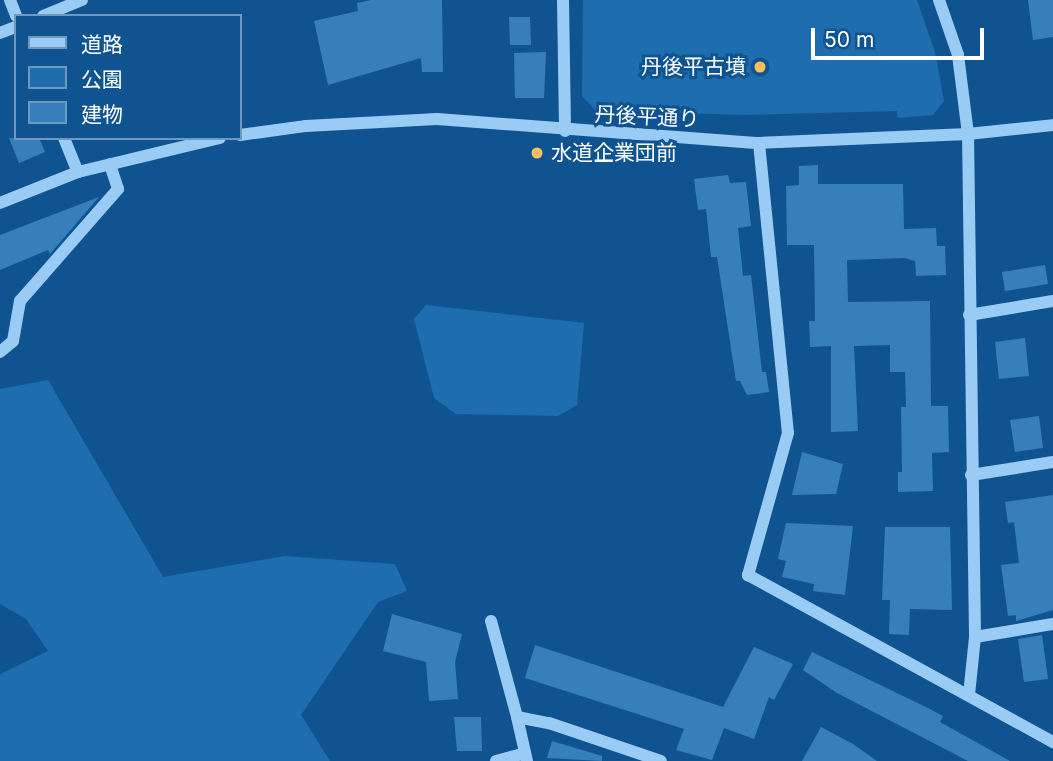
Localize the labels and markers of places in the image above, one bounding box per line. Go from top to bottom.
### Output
place label: 丹後平古墳 [641,54,746,80]
marker: 丹後平古墳 [752,59,768,75]
place label: 水道企業団前 [551,140,677,166]
marker: 水道企業団前 [529,145,545,161]

